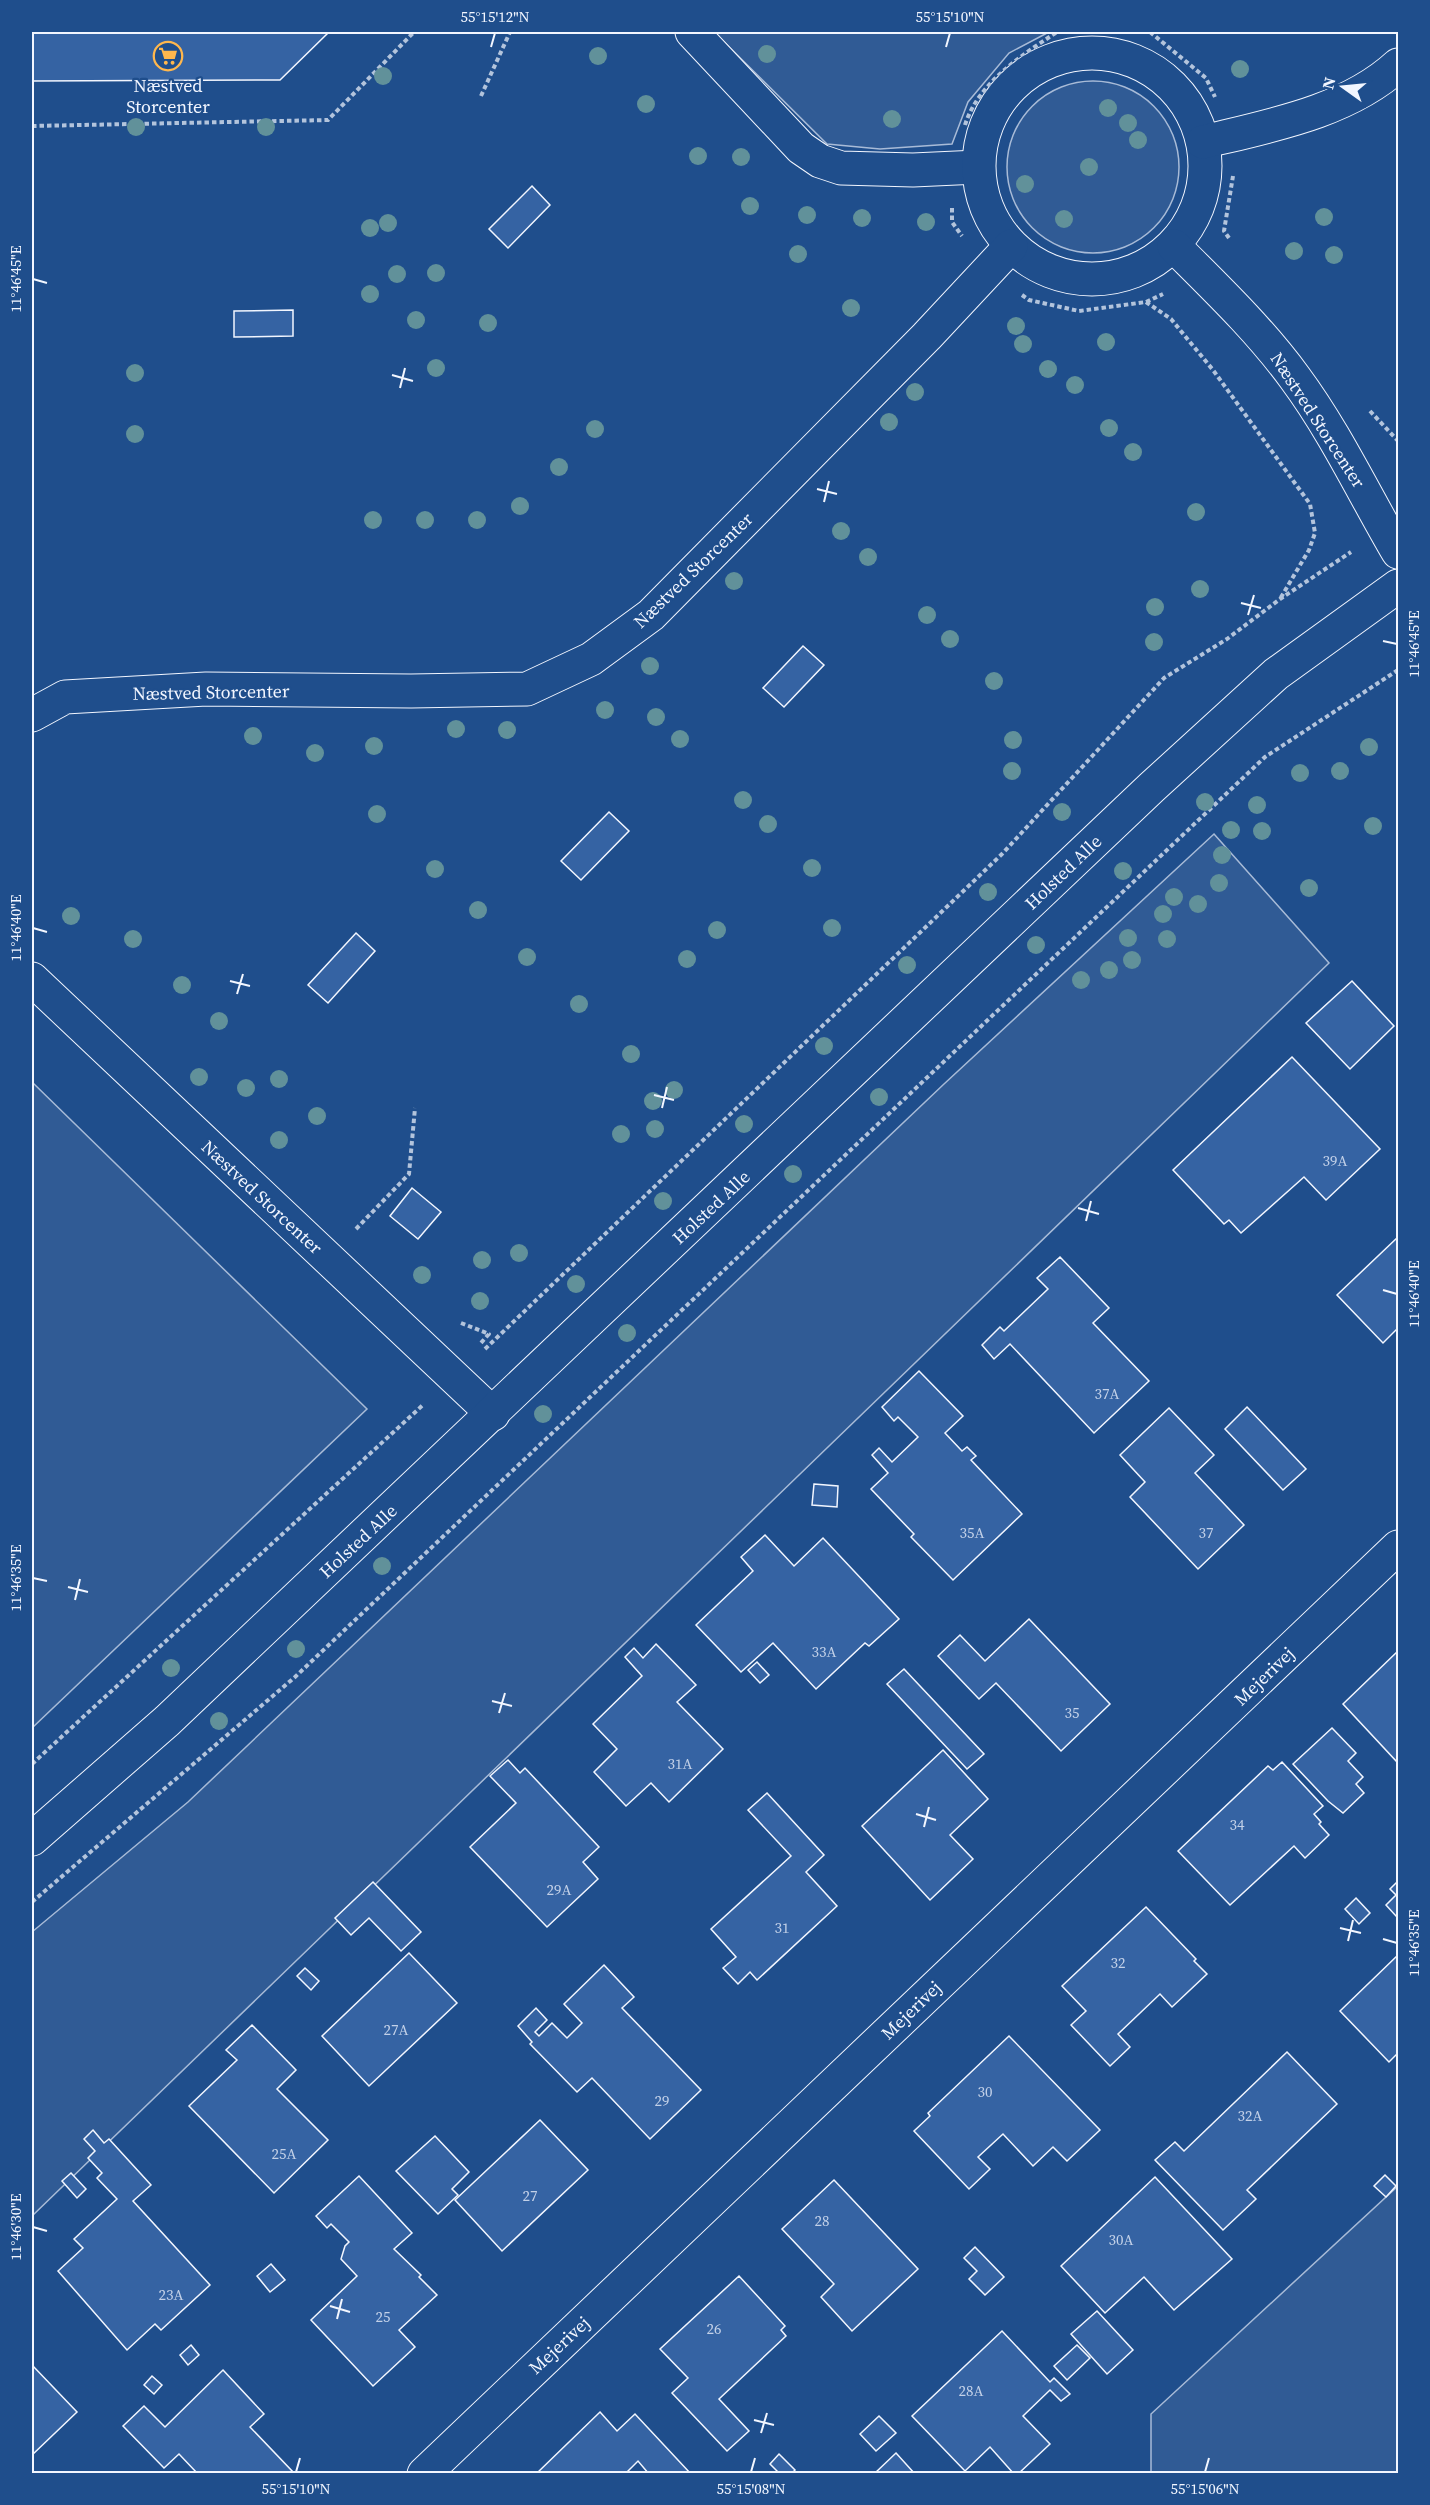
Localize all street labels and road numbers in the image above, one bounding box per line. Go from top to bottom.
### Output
street label: Næstved Storcenter [1265,347,1371,493]
street label: Næstved Storcenter [628,506,758,634]
street label: Næstved Storcenter [132,678,290,706]
street label: Holsted Alle [1019,829,1107,915]
street label: Næstved Storcenter [196,1134,328,1260]
street label: Holsted Alle [667,1164,755,1250]
street label: Holsted Alle [314,1498,402,1584]
street label: Mejerivej [1228,1641,1300,1711]
street label: Mejerivej [875,1975,947,2045]
street label: Mejerivej [523,2310,595,2380]

